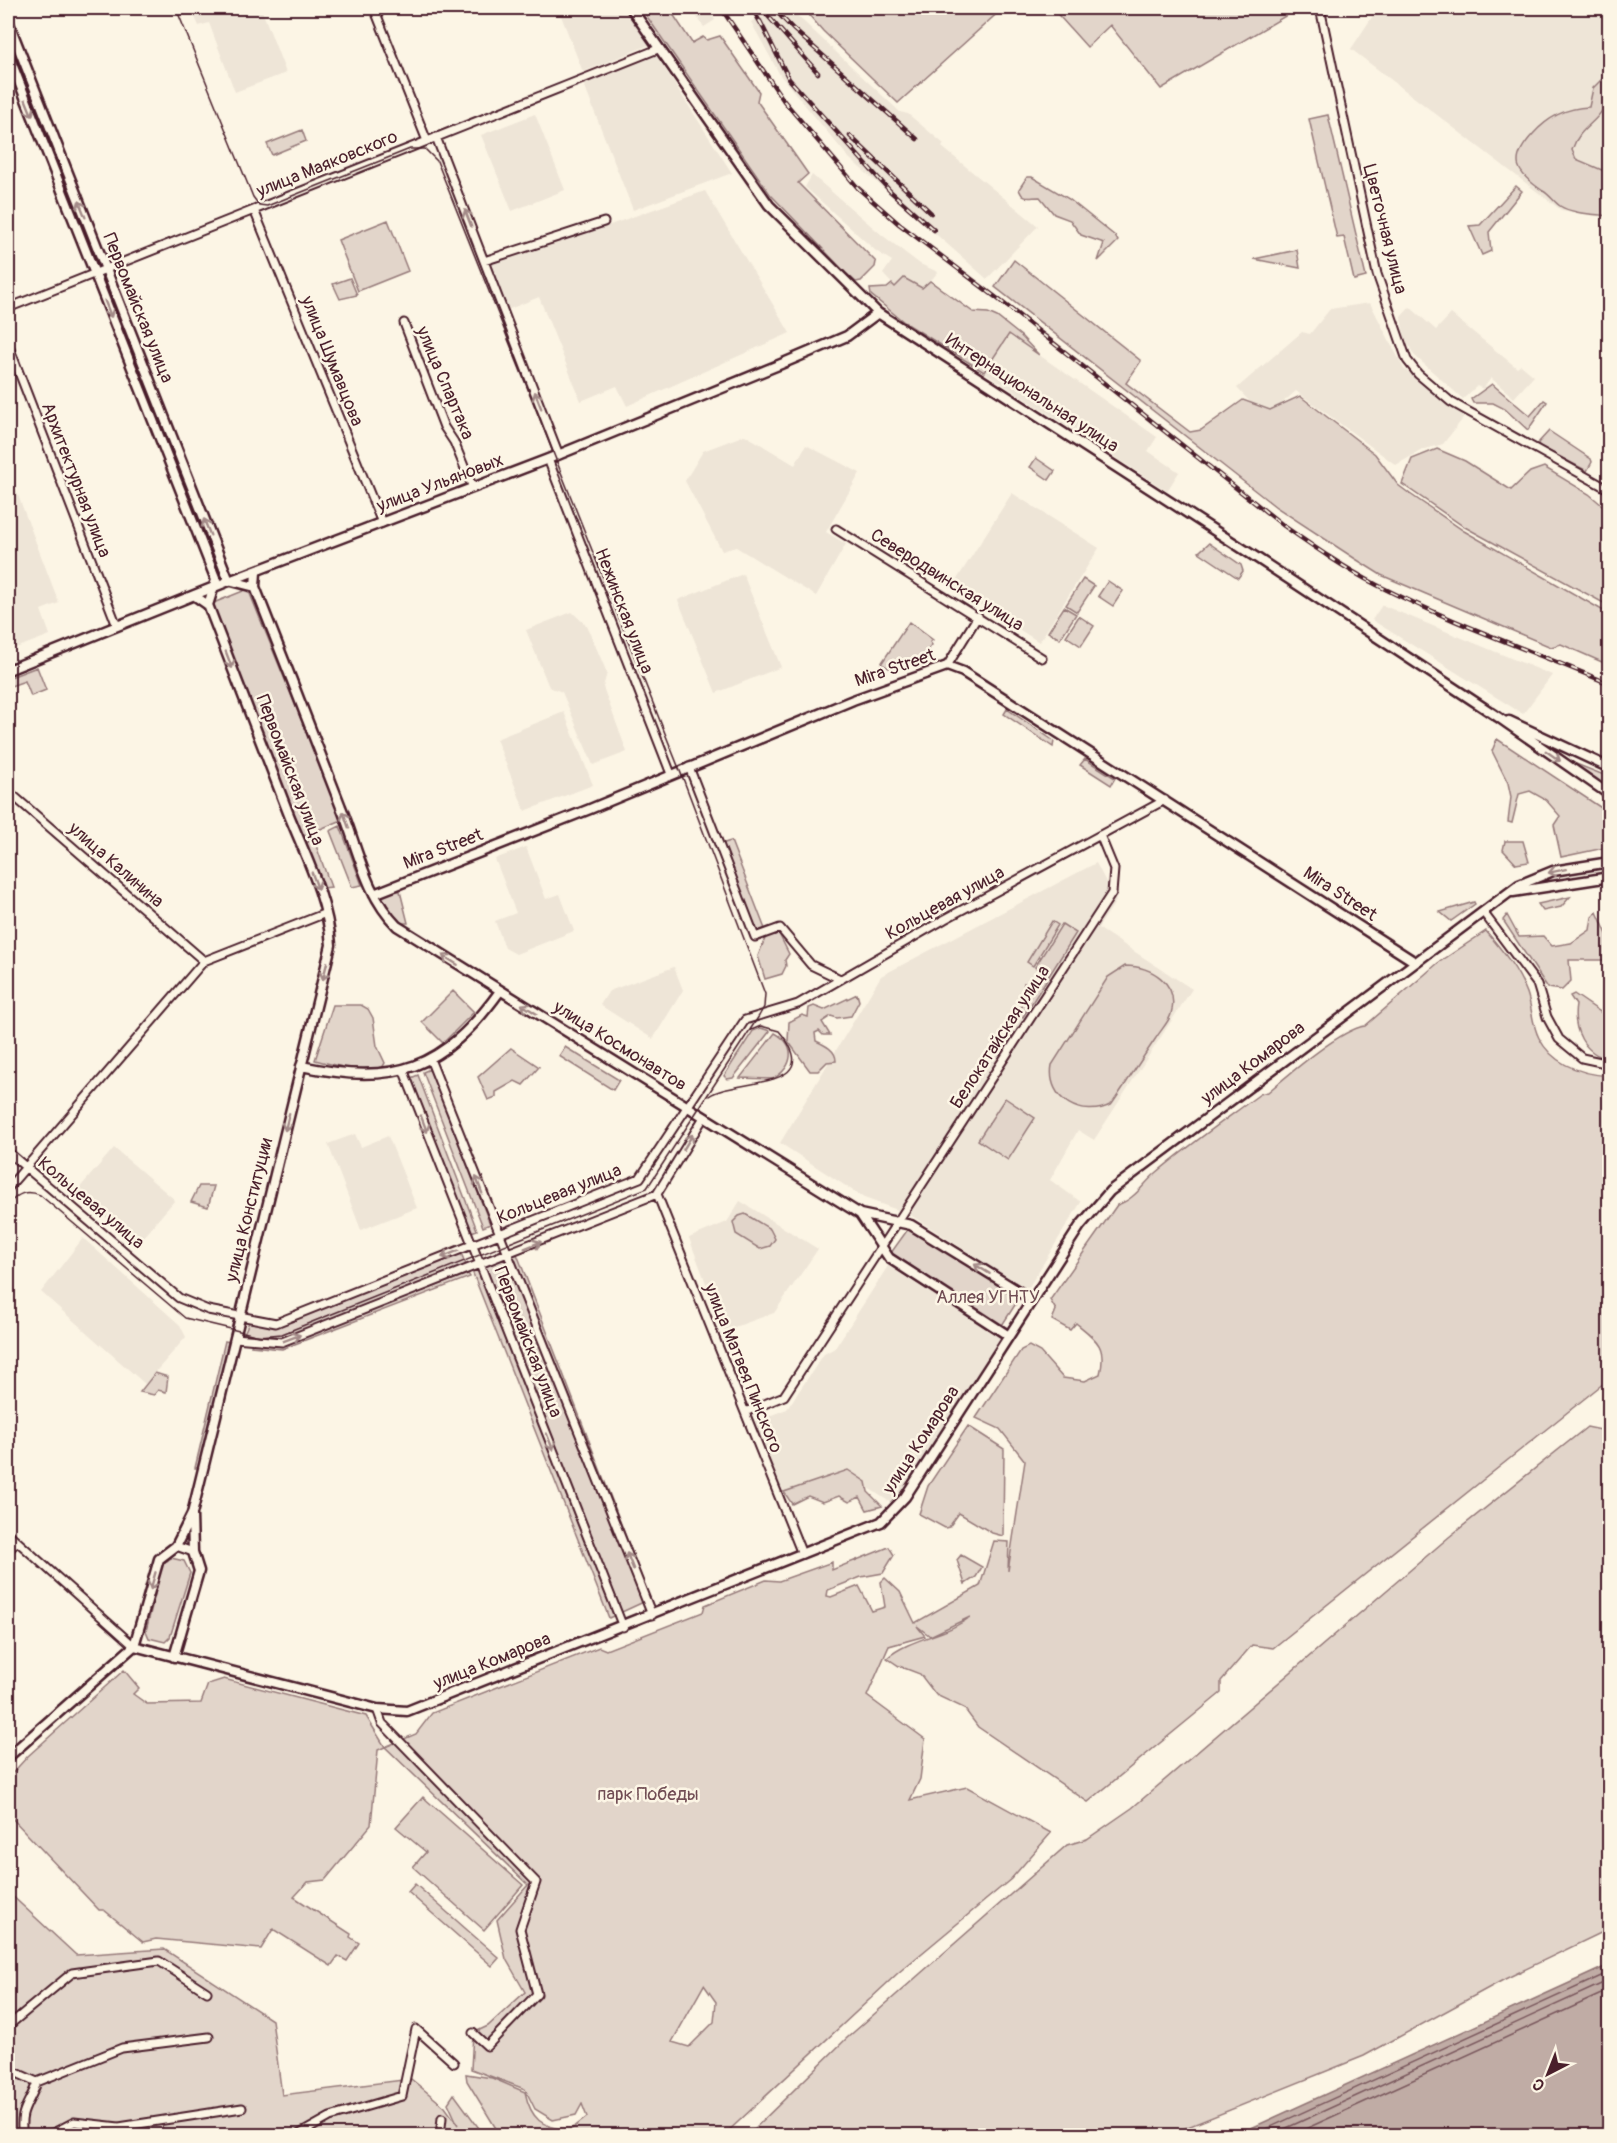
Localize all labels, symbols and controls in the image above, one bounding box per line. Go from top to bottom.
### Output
one-way arrow [24,98,35,117]
street label: улица Маяковского [252,125,401,203]
street label: Цветочная улица [1358,162,1412,296]
one-way arrow [75,200,86,219]
one-way arrow [461,209,472,228]
street label: Первомайская улица [97,230,179,386]
street label: улица Шумавцова [295,292,369,429]
one-way arrow [103,299,114,318]
street label: улица Спартака [410,322,479,443]
street label: Интернациональная улица [941,328,1123,458]
one-way arrow [532,391,543,410]
street label: Архитектурная улица [36,399,116,561]
street label: улица Ульяновых [372,448,507,518]
one-way arrow [201,518,212,537]
street label: Северодвинская улица [866,523,1028,637]
street label: Нежинская улица [589,545,659,677]
street label: Mira Street [852,643,939,692]
one-way arrow [224,650,235,668]
street label: Первомайская улица [251,691,329,849]
one-way arrow [1544,750,1560,762]
one-way arrow [339,811,350,830]
street label: улица Калинина [63,817,169,913]
street label: Mira Street [400,823,487,875]
street label: Кольцевая улица [882,861,1008,945]
street label: Mira Street [1299,862,1382,927]
one-way arrow [1548,866,1567,877]
one-way arrow [310,871,321,889]
one-way arrow [442,954,459,966]
one-way arrow [318,961,330,980]
street label: Белокатайская улица [945,961,1055,1113]
street label: улица Космонавтов [548,995,691,1096]
one-way arrow [521,1003,538,1015]
street label: улица Комарова [1196,1016,1310,1110]
one-way arrow [281,1113,293,1132]
one-way arrow [419,1114,430,1132]
one-way arrow [683,1134,695,1151]
street label: улица Конституции [220,1136,278,1285]
street label: Кольцевая улица [33,1152,149,1254]
street label: Кольцевая улица [493,1159,625,1229]
one-way arrow [473,1176,484,1195]
one-way arrow [523,1239,541,1250]
one-way arrow [441,1249,460,1260]
one-way arrow [974,1262,991,1274]
street label: Первомайская улица [489,1263,567,1421]
street label: улица Матвея Пинского [698,1279,788,1456]
park label: Аллея УГНТУ [936,1286,1040,1309]
one-way arrow [282,1332,301,1343]
street label: улица Комарова [877,1382,965,1499]
one-way arrow [545,1432,556,1450]
one-way arrow [624,1552,635,1571]
one-way arrow [147,1571,158,1590]
street label: улица Комарова [429,1627,554,1695]
park label: парк Победы [597,1783,699,1806]
north arrow [1518,2044,1578,2104]
text: С [1528,2074,1549,2095]

